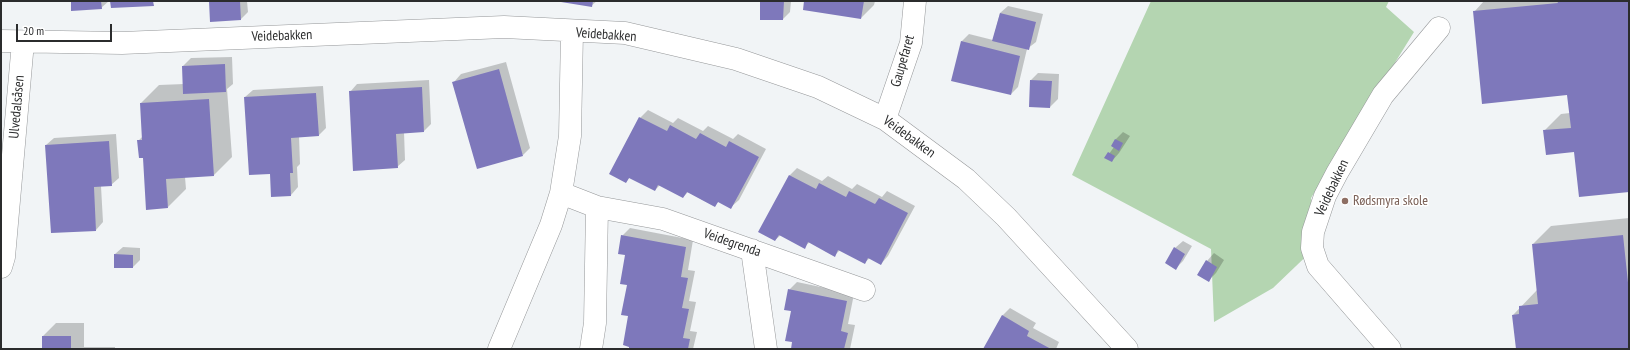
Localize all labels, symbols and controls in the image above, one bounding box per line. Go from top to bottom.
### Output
scale bar [18,16,114,42]
text: 20 m [23,23,44,38]
street label: Veidebakken [575,25,637,45]
street label: Veidebakken [251,27,313,45]
street label: Gaupefaret [888,33,918,89]
street label: Ulvedalsåsen [6,75,28,139]
street label: Veidebakken [879,112,939,162]
street label: Veidebakken [1312,157,1352,219]
place label: Rødsmyra skole [1353,193,1428,209]
marker: Rødsmyra skole [1340,196,1350,206]
street label: Veidegrenda [701,225,763,261]

